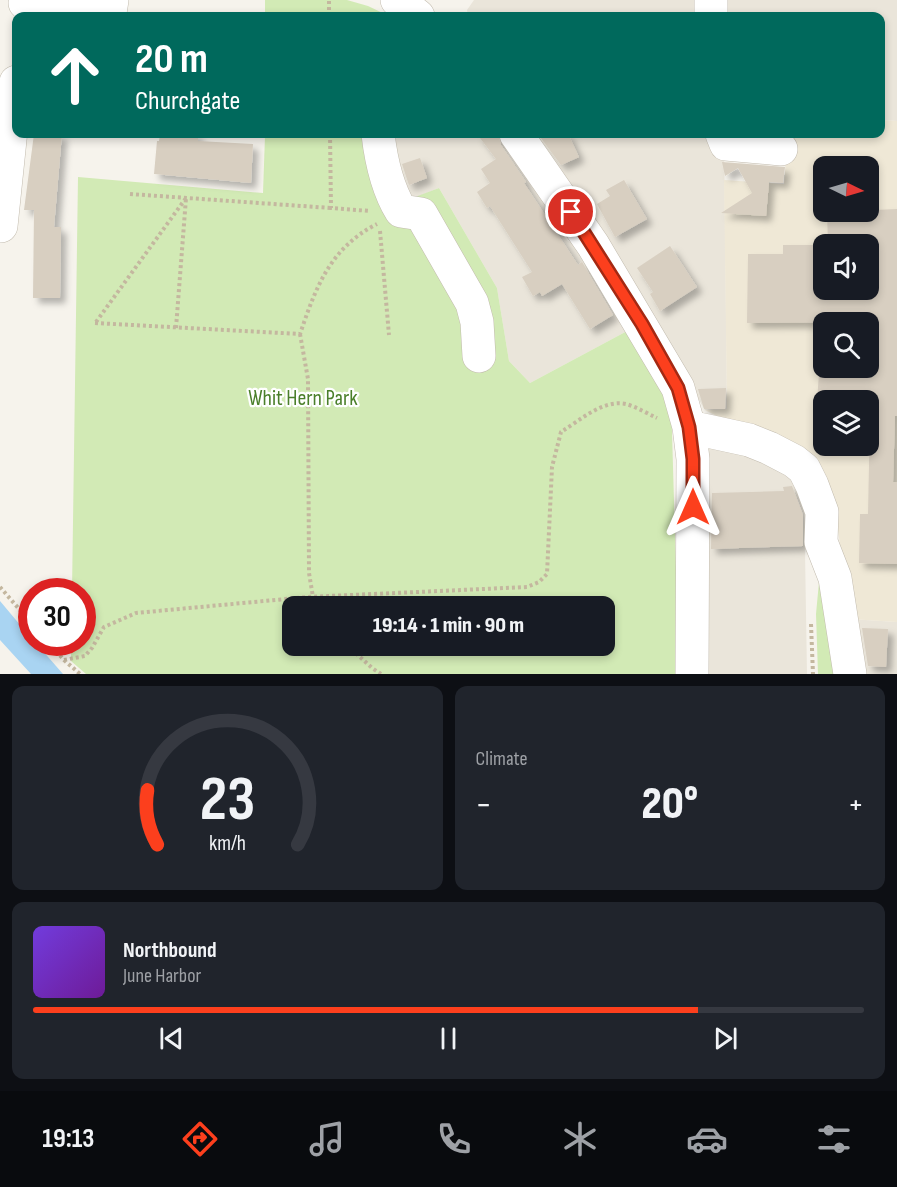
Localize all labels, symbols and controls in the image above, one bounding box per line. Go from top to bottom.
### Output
text: 20 m [135,34,208,85]
icon: ahead [36,36,114,114]
text: Churchgate [135,85,240,117]
north arrow [813,156,879,222]
map controls [813,156,879,456]
pin [545,186,596,237]
icon: arrive [554,195,587,228]
button: sound [813,234,879,300]
button: search [813,312,879,378]
park label: Whit Hern Park [248,385,358,412]
button: layers [813,390,879,456]
position arrow [661,475,725,539]
speed limit sign: 30 [18,578,96,656]
text: 19:14 · 1 min · 90 m [373,612,524,639]
text: Climate [476,747,528,771]
text: 23 [200,763,255,838]
text: 20° [641,777,698,832]
text: − [476,785,492,825]
text: + [848,785,864,825]
text: km/h [209,831,246,856]
text: Northbound [123,937,217,964]
text: June Harbor [123,964,201,988]
icon: previous [155,1022,188,1055]
icon: pause [432,1022,465,1055]
icon: next [709,1022,742,1055]
icon: directions [179,1118,221,1160]
icon: music [306,1118,348,1160]
icon: phone [433,1118,475,1160]
icon: climate [559,1118,601,1160]
icon: car [686,1118,728,1160]
icon: filters [813,1118,855,1160]
text: 19:13 [42,1123,94,1155]

